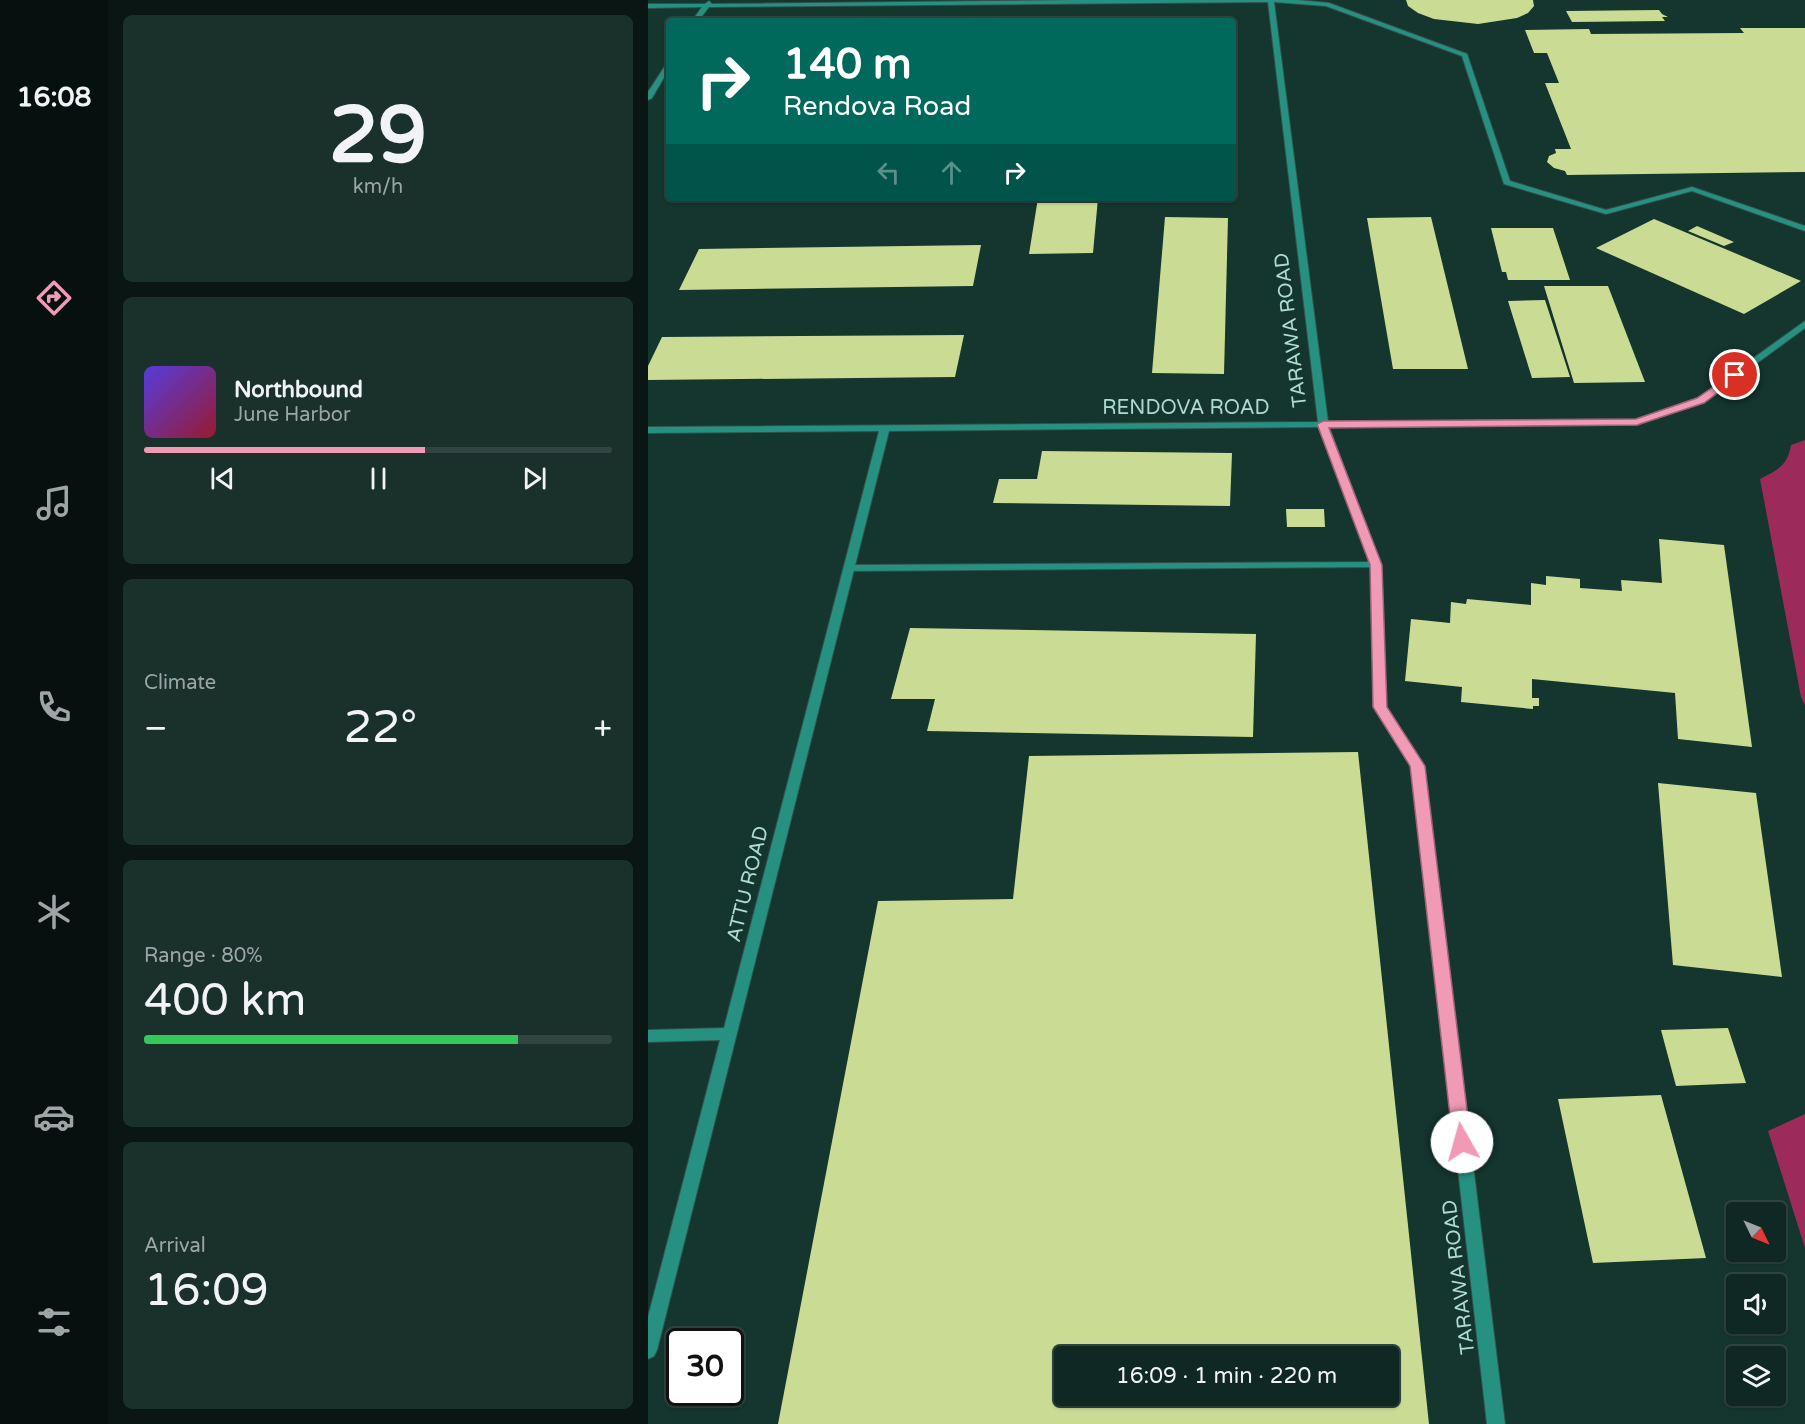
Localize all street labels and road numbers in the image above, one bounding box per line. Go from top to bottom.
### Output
street label: TARAWA ROAD [1270,251,1312,409]
street label: RENDOVA ROAD [1102,396,1270,420]
street label: ATTU ROAD [722,824,774,944]
street label: TARAWA ROAD [1438,1198,1480,1356]

